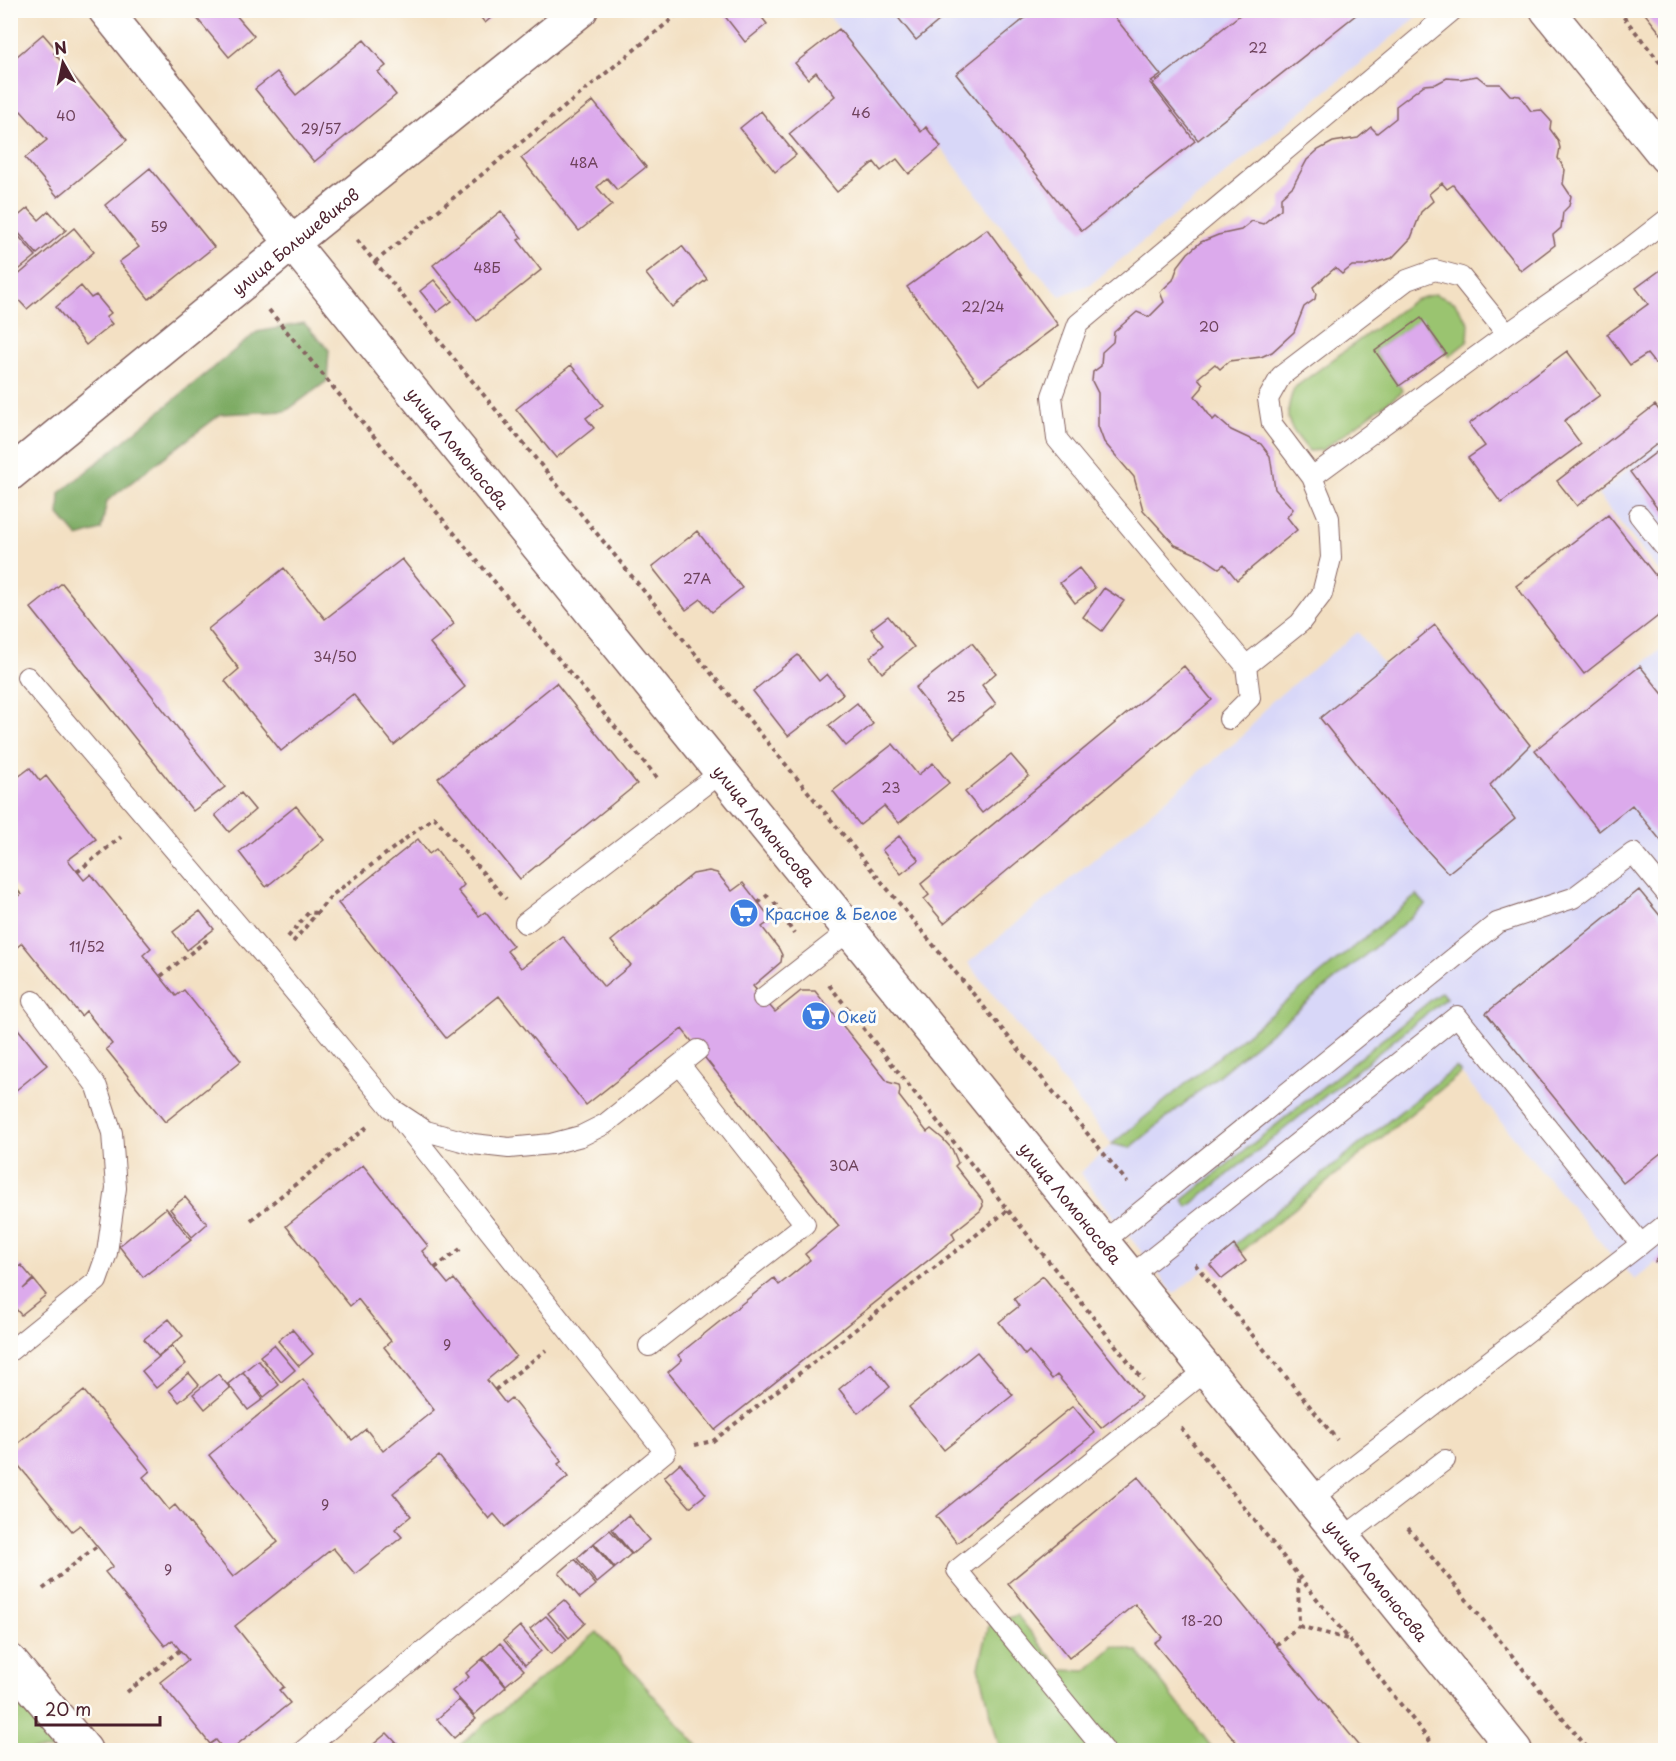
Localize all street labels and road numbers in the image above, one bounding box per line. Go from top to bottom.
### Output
street label: улица Большевиков [226,182,364,300]
street label: улица Ломоносова [402,382,515,514]
street label: улица Ломоносова [708,759,821,892]
street label: улица Ломоносова [1014,1137,1128,1269]
street label: улица Ломоносова [1320,1514,1434,1646]

